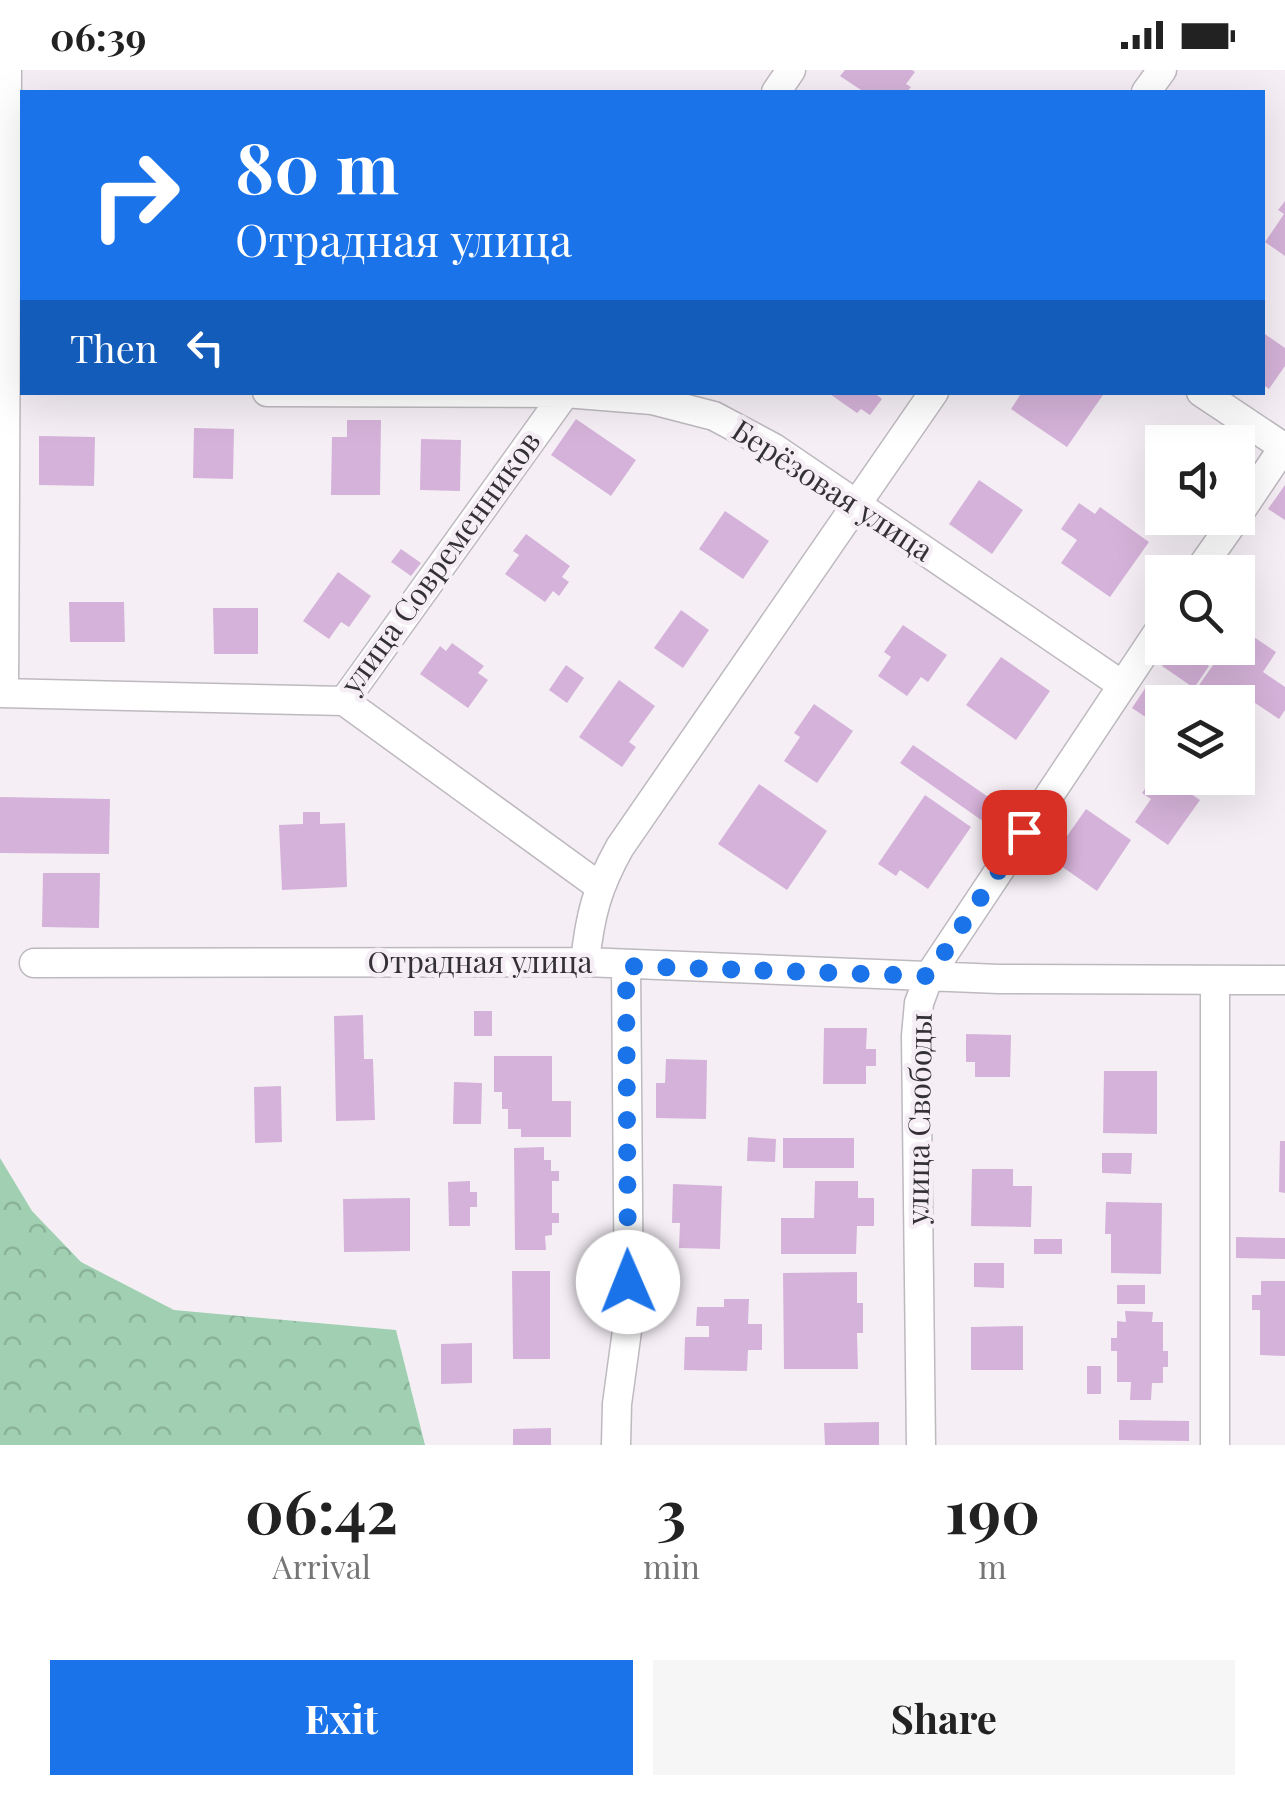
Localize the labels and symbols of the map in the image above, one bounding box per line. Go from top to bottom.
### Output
street label: Берёзовая улица [725,409,941,569]
street label: улица Современников [330,422,548,702]
pin [982,790,1067,875]
street label: Отрадная улица [368,941,592,981]
street label: улица Свободы [896,1013,940,1226]
position arrow [576,1230,680,1334]

